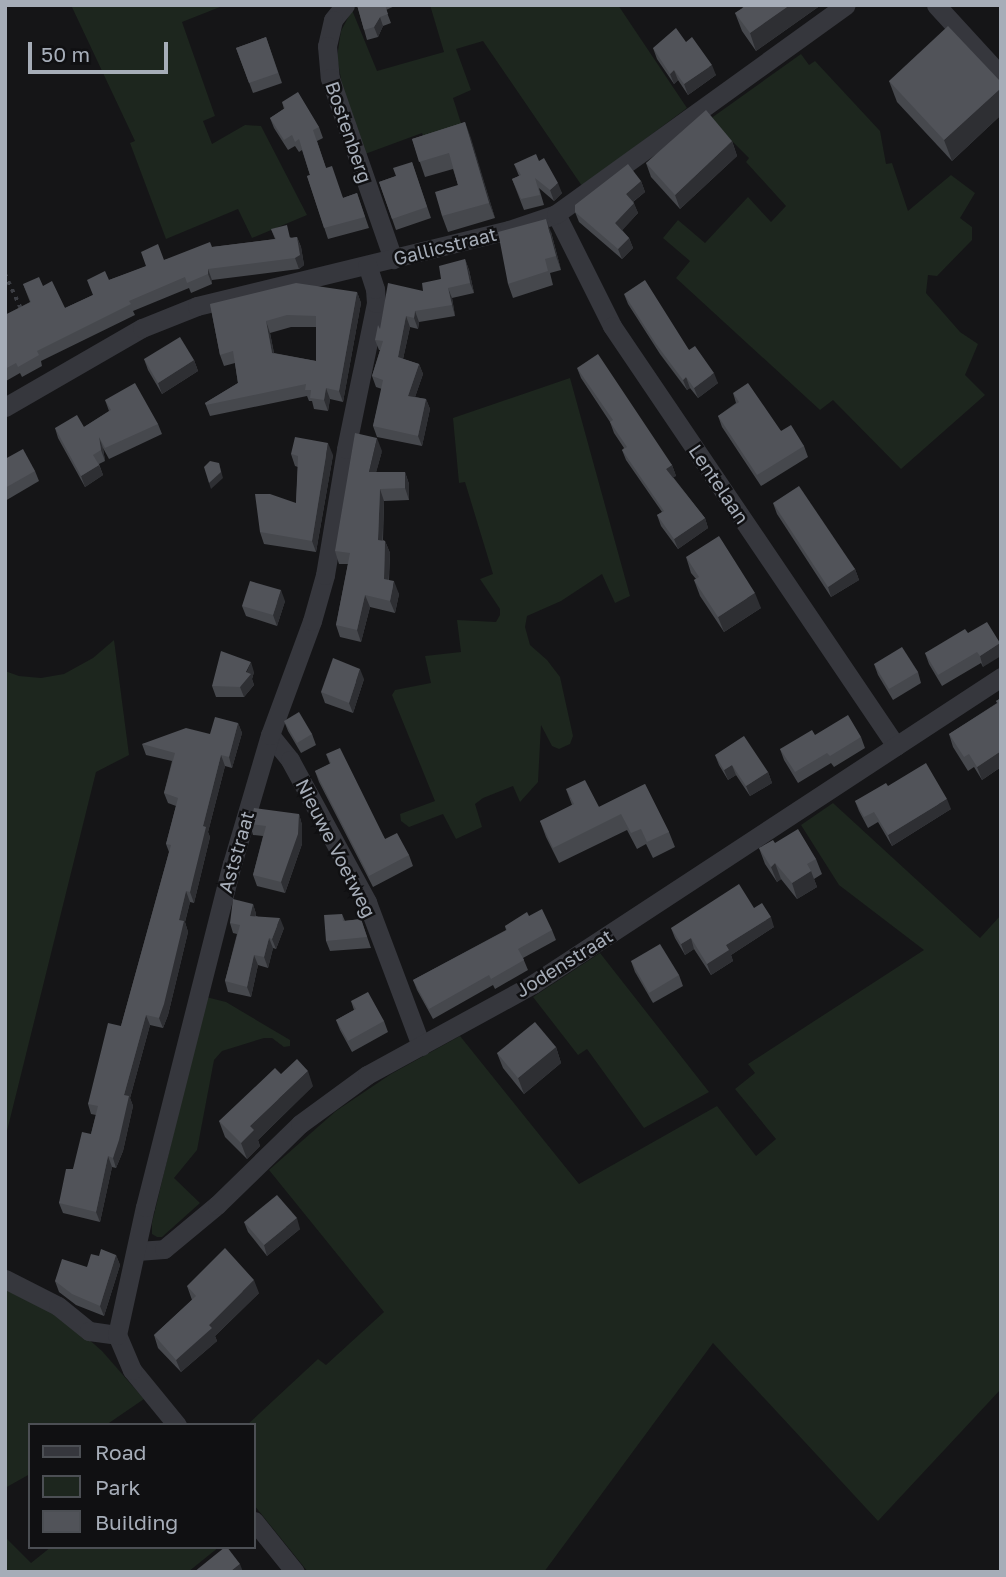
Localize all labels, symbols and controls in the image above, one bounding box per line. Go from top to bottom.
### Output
scale bar [32,28,172,72]
text: 50 m [41,41,90,67]
street label: Bostenberg [321,78,377,186]
street label: Gallicstraat [391,222,499,270]
street label: Lentelaan [684,440,754,528]
street label: Nieuwe Voetweg [291,775,381,921]
street label: Aststraat [213,808,259,896]
street label: Jodenstraat [511,924,617,1002]
legend [28,1423,256,1549]
text: Road [95,1439,146,1465]
text: Park [95,1474,140,1500]
text: Building [95,1509,178,1535]

